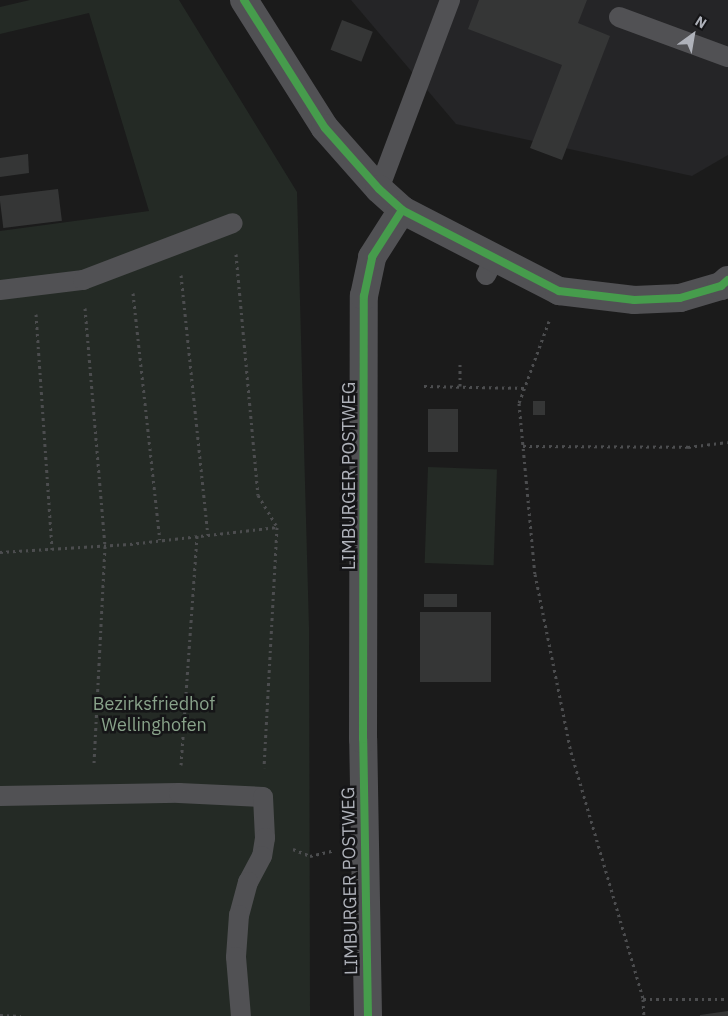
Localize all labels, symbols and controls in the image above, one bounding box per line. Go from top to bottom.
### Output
north arrow [668,10,718,60]
text: N [692,12,710,33]
street label: LIMBURGER POSTWEG [338,382,360,570]
park label: Bezirksfriedhof Wellinghofen [93,694,215,736]
street label: LIMBURGER POSTWEG [338,787,362,975]

